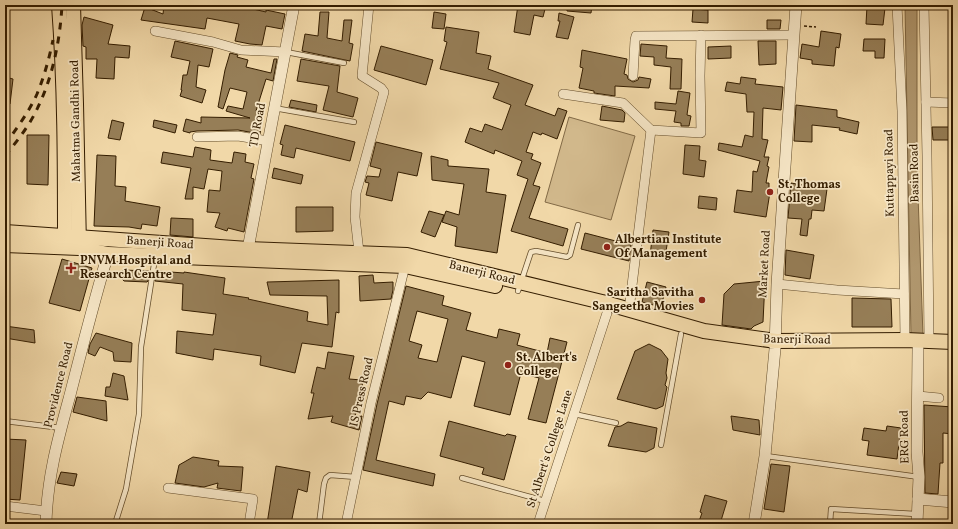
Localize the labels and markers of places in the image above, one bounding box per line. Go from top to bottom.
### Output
place label: St. Thomas College [778,177,841,207]
marker: St. Thomas College [765,187,775,197]
place label: Albertian Institute Of Management [615,232,721,262]
marker: Albertian Institute Of Management [602,242,612,252]
place label: PNVM Hospital and Research Centre [80,253,192,283]
marker: PNVM Hospital and Research Centre [65,262,77,274]
place label: Saritha Savitha Sangeetha Movies [592,285,694,315]
marker: Saritha Savitha Sangeetha Movies [697,295,707,305]
place label: St. Albert's College [516,350,578,380]
marker: St. Albert's College [503,360,513,370]

